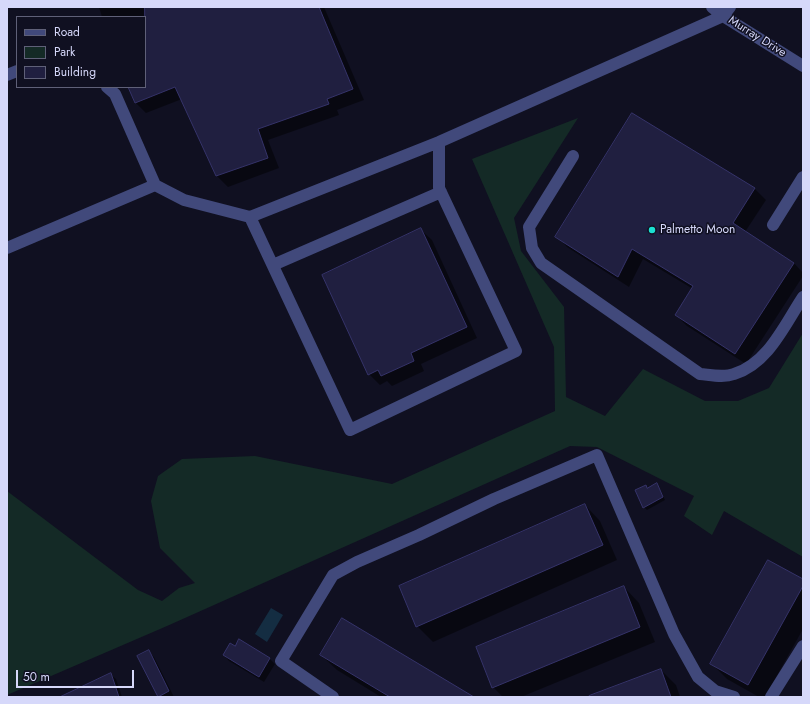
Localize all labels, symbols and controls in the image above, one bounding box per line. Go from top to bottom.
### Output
street label: Murray Drive [725,14,789,60]
legend [16,16,146,88]
text: Road [54,23,80,41]
text: Park [54,43,75,61]
text: Building [54,63,96,81]
place label: Palmetto Moon [660,223,735,237]
marker: Palmetto Moon [647,225,657,235]
scale bar [18,662,136,688]
text: 50 m [23,668,50,686]

